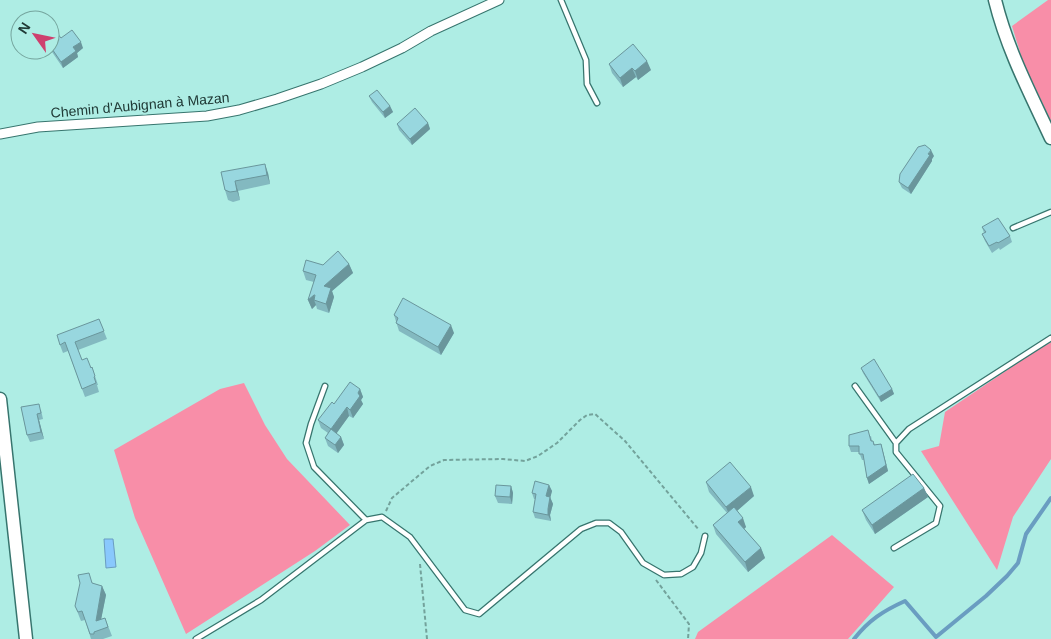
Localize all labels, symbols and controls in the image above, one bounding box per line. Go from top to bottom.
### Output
north arrow [10,10,60,60]
text: N [15,19,34,37]
street label: Chemin d'Aubignan à Mazan [50,89,230,121]

